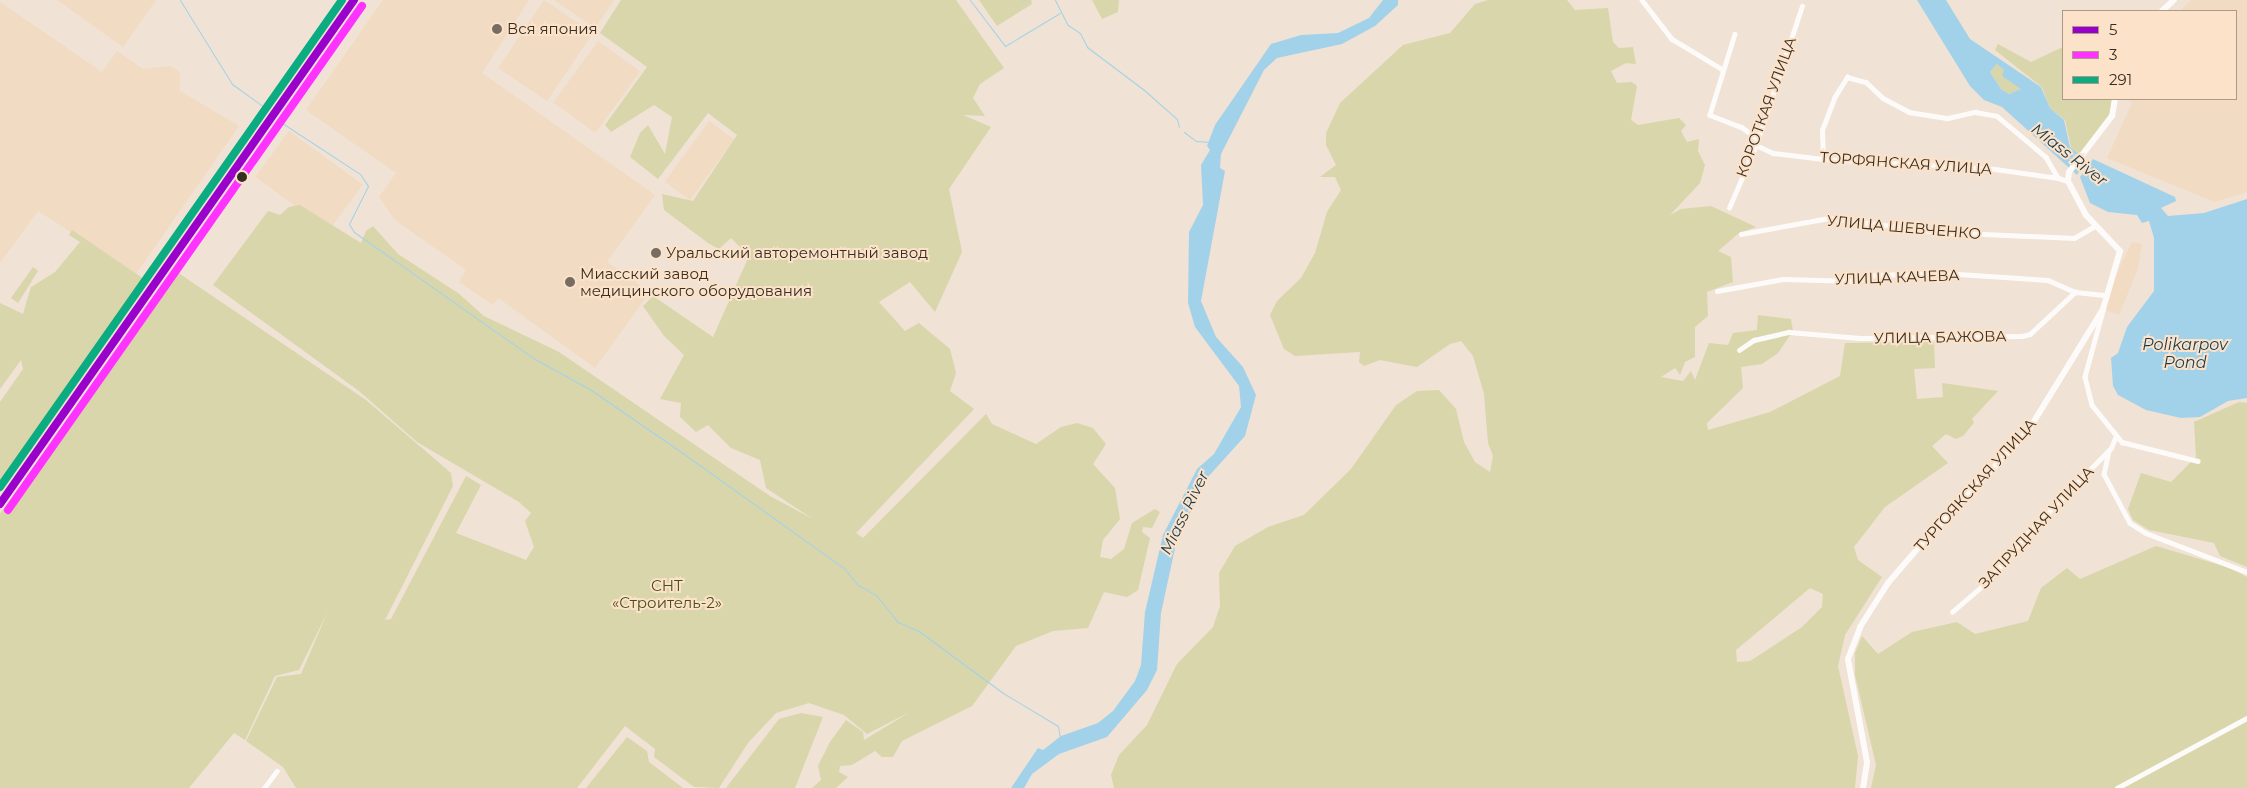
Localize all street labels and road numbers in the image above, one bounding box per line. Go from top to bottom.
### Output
street label: КОРОТКАЯ УЛИЦА [1732,34,1800,180]
street label: ТОРФЯНСКАЯ УЛИЦА [1819,148,1993,178]
street label: УЛИЦА ШЕВЧЕНКО [1826,211,1982,243]
street label: УЛИЦА КАЧЕВА [1834,266,1960,288]
street label: УЛИЦА БАЖОВА [1873,327,2007,347]
street label: ТУРГОЯКСКАЯ УЛИЦА [1910,415,2040,555]
street label: ЗАПРУДНАЯ УЛИЦА [1975,462,2097,592]

